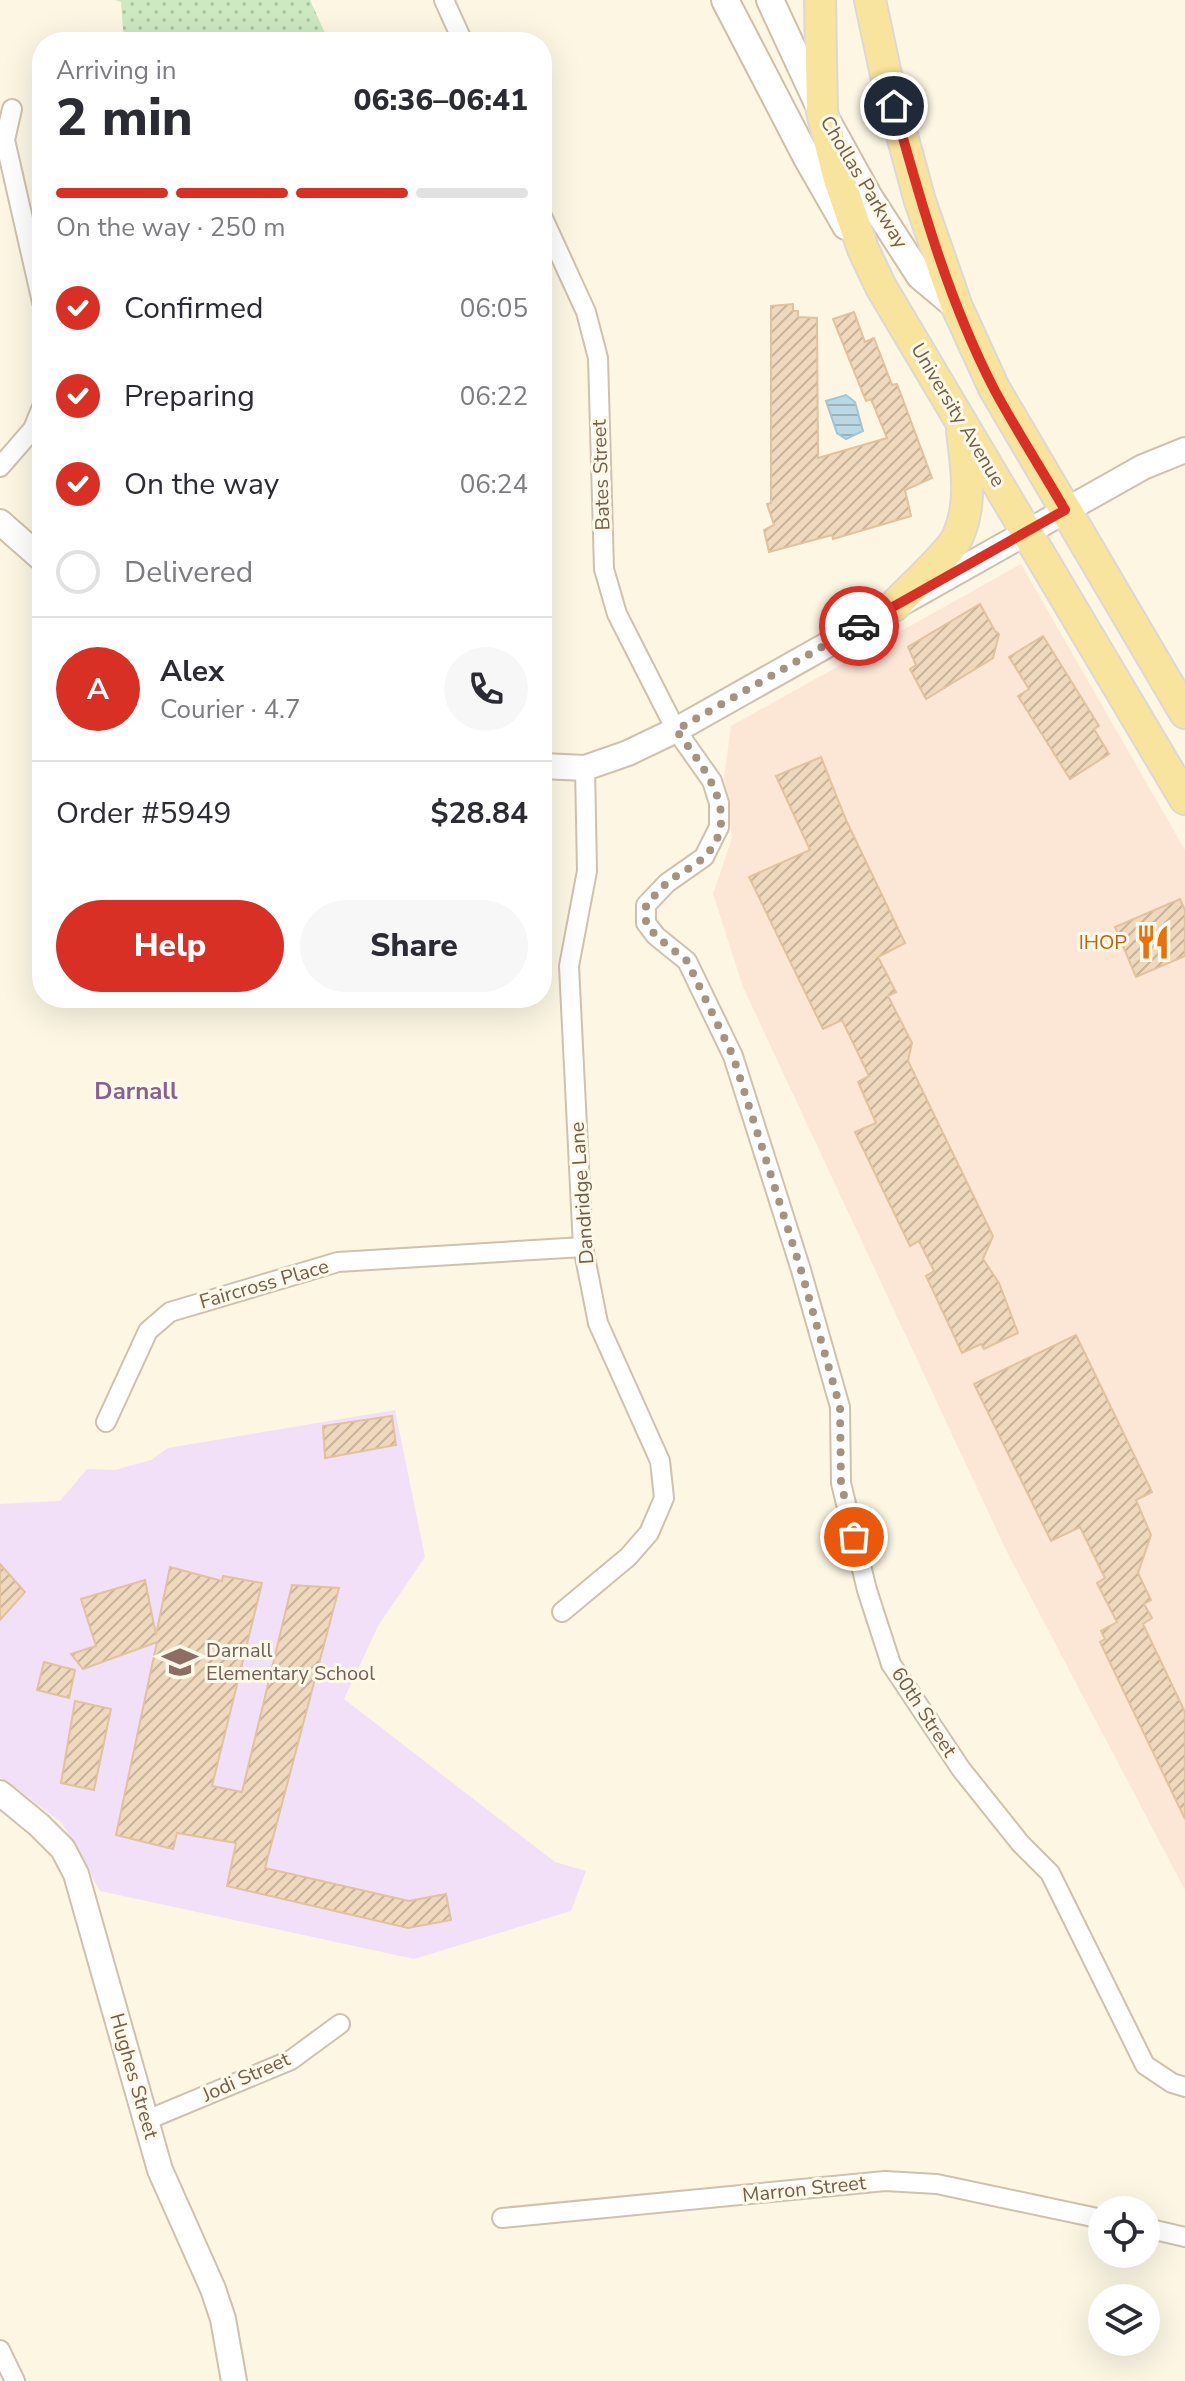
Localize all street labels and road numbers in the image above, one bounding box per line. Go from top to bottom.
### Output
street label: Chollas Parkway [814,111,915,254]
street label: University Avenue [904,338,1012,492]
street label: Bates Street [586,418,616,531]
street label: Dandridge Lane [564,1121,600,1265]
street label: Faircross Place [196,1253,332,1315]
street label: 60th Street [885,1662,964,1763]
street label: Hughes Street [103,2010,165,2143]
street label: Jodi Street [197,2045,295,2109]
street label: Marron Street [741,2169,868,2209]

